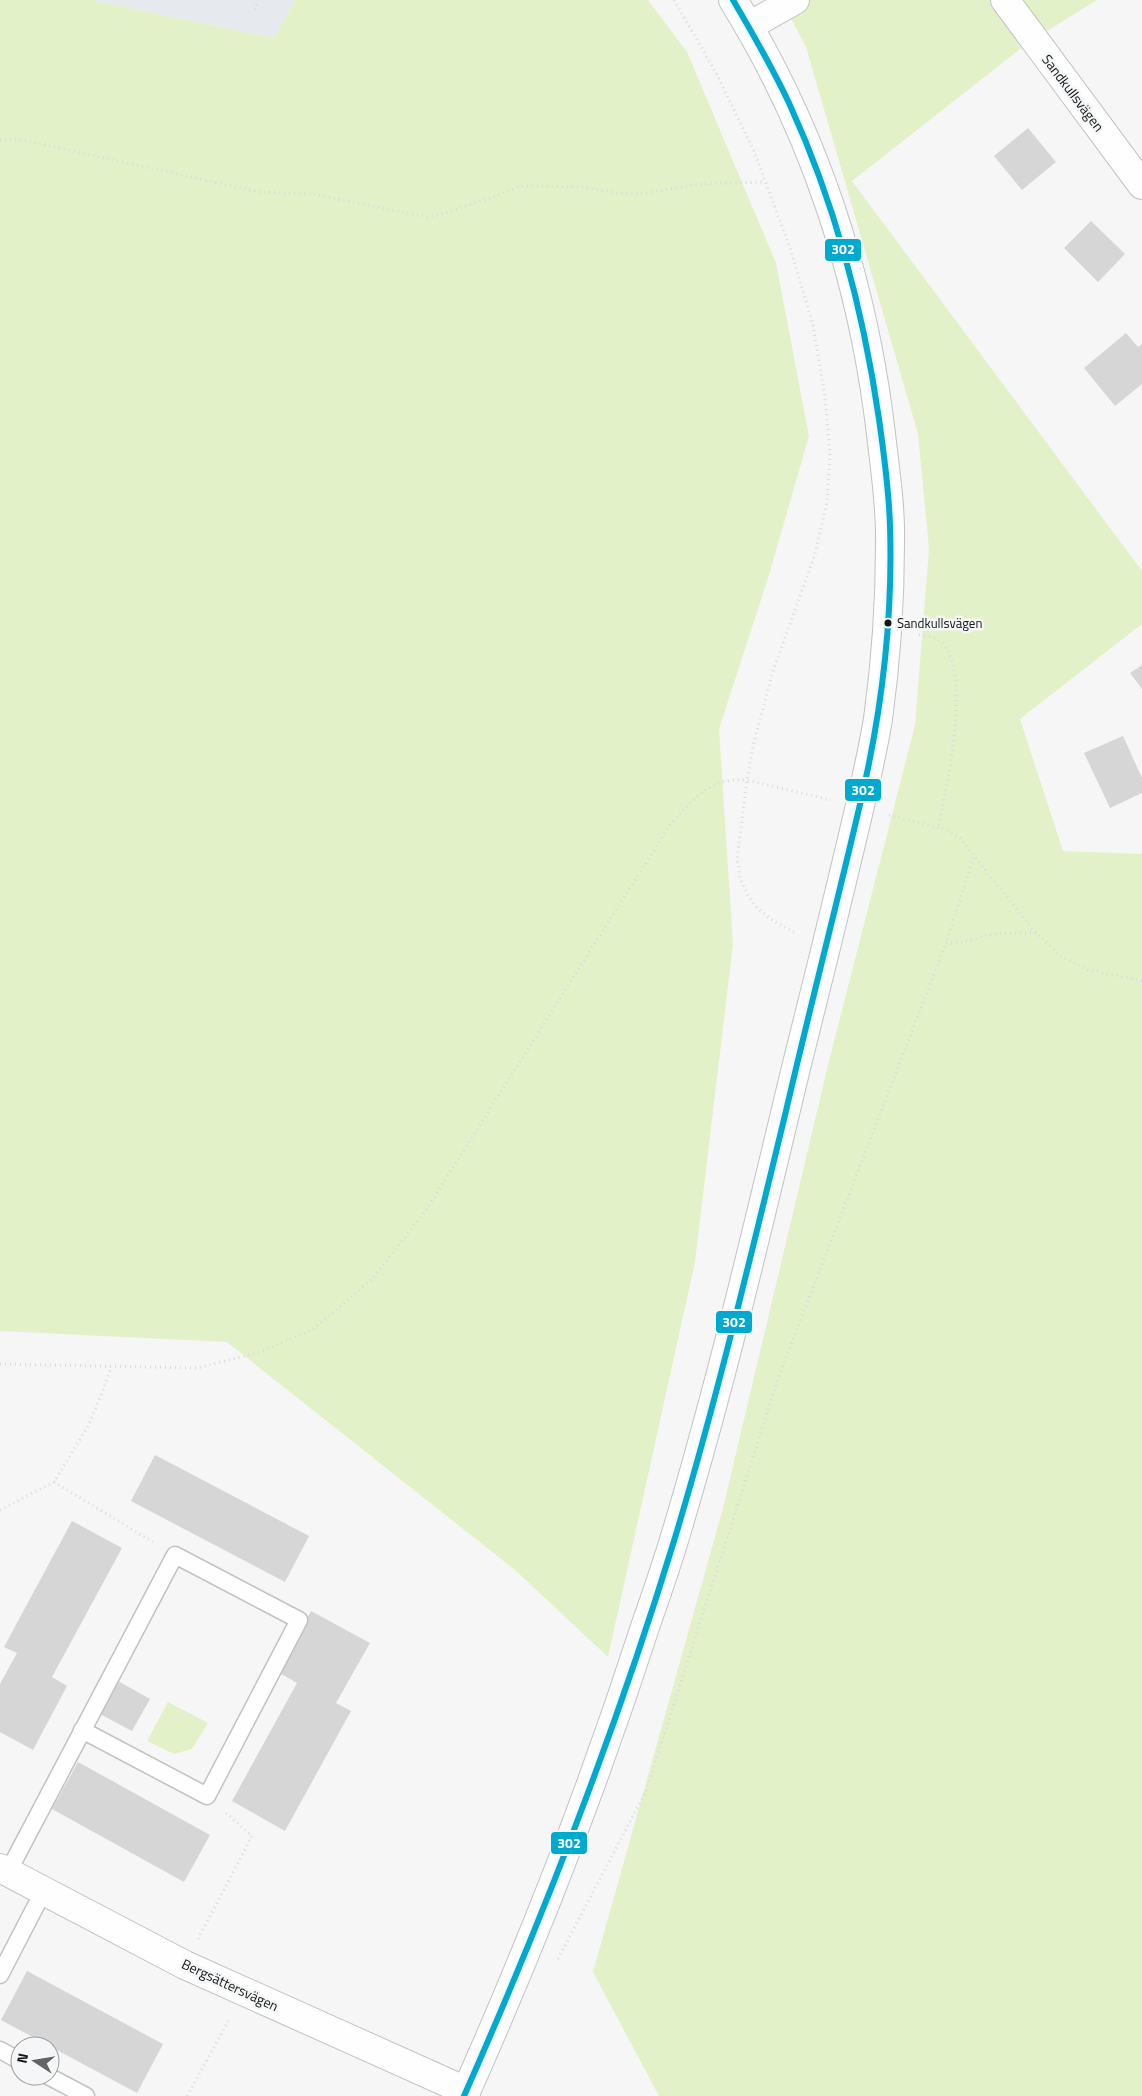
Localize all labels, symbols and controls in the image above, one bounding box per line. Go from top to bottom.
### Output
street label: Sandkullsvägen [1037,50,1109,136]
line badge: 302 [824,238,862,262]
text: 302 [831,238,855,259]
place label: Sandkullsvägen [897,613,982,633]
marker: Sandkullsvägen [883,618,893,628]
line badge: 302 [844,778,882,802]
text: 302 [851,779,875,800]
line badge: 302 [715,1310,753,1334]
text: 302 [722,1311,746,1332]
line badge: 302 [550,1831,588,1855]
text: 302 [557,1832,581,1853]
street label: Bergsättersvägen [178,1953,282,2016]
north arrow [10,2036,60,2086]
text: N [11,2051,33,2065]

